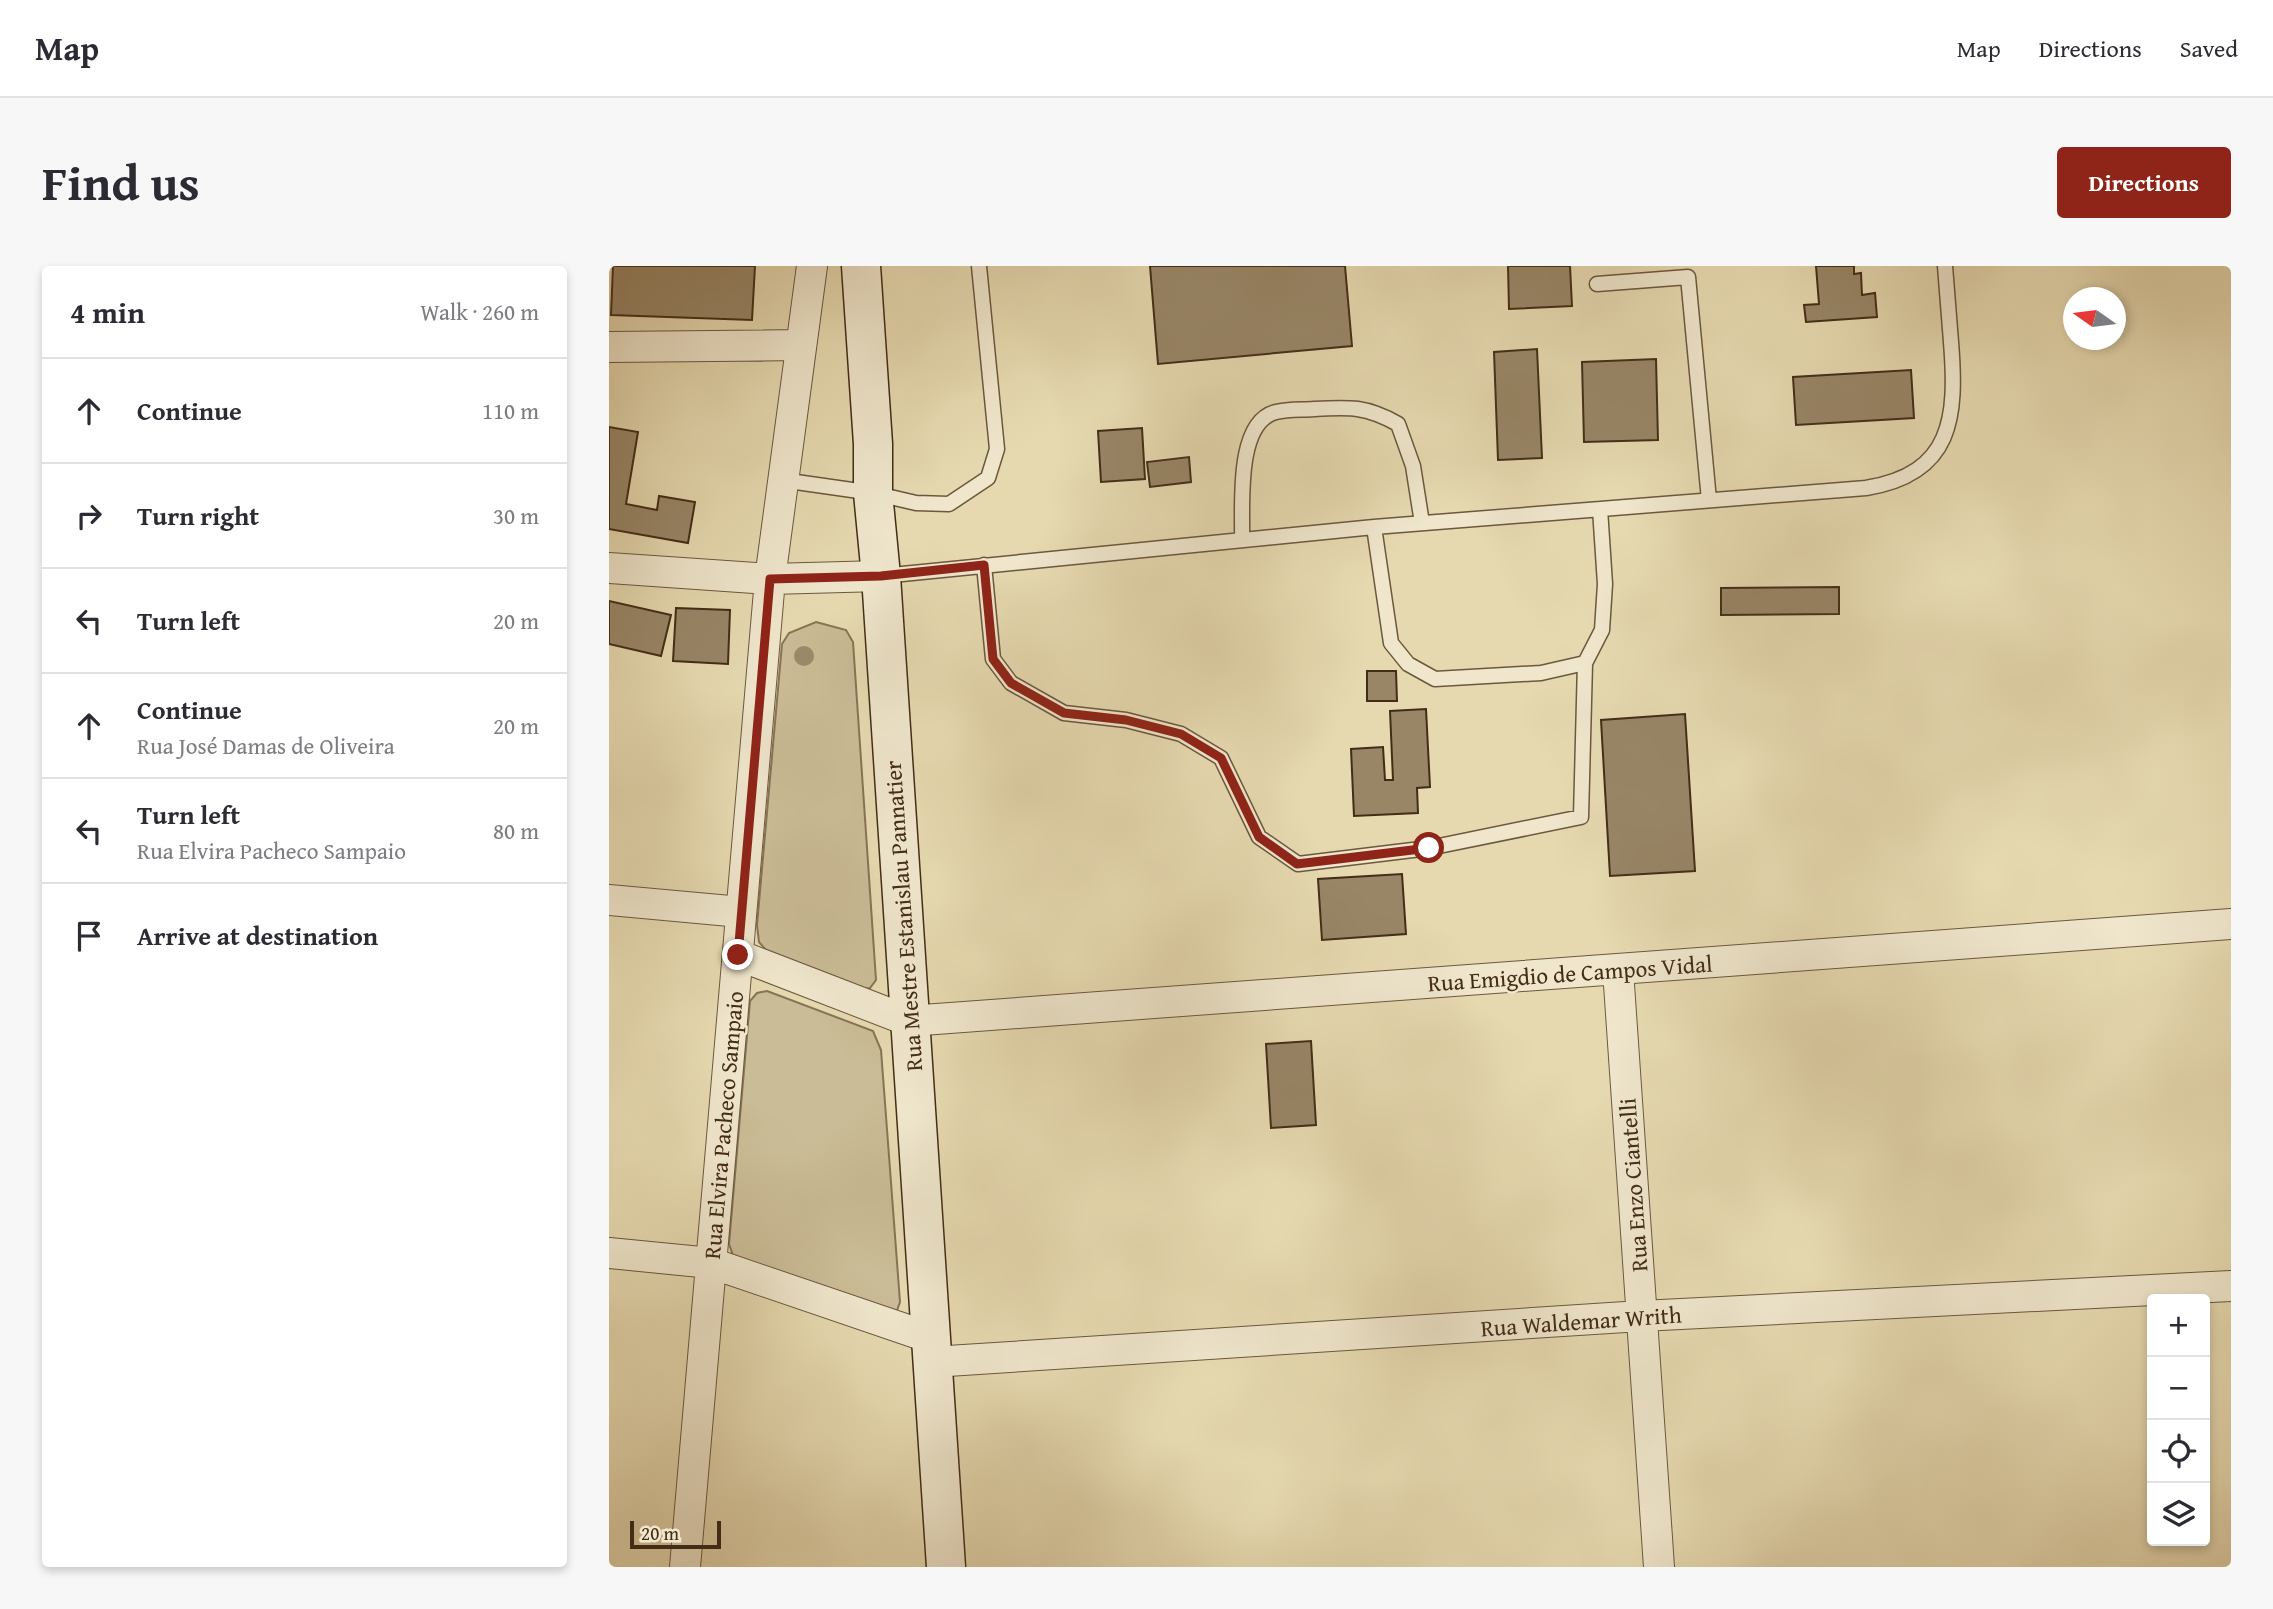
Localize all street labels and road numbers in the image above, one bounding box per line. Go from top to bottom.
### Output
street label: Rua Mestre Estanislau Pannatier [876,759,930,1072]
street label: Rua Emigdio de Campos Vidal [1427,947,1713,999]
street label: Rua Elvira Pacheco Sampaio [695,990,751,1260]
street label: Rua Enzo Ciantelli [1610,1097,1656,1273]
street label: Rua Waldemar Writh [1479,1298,1683,1344]

